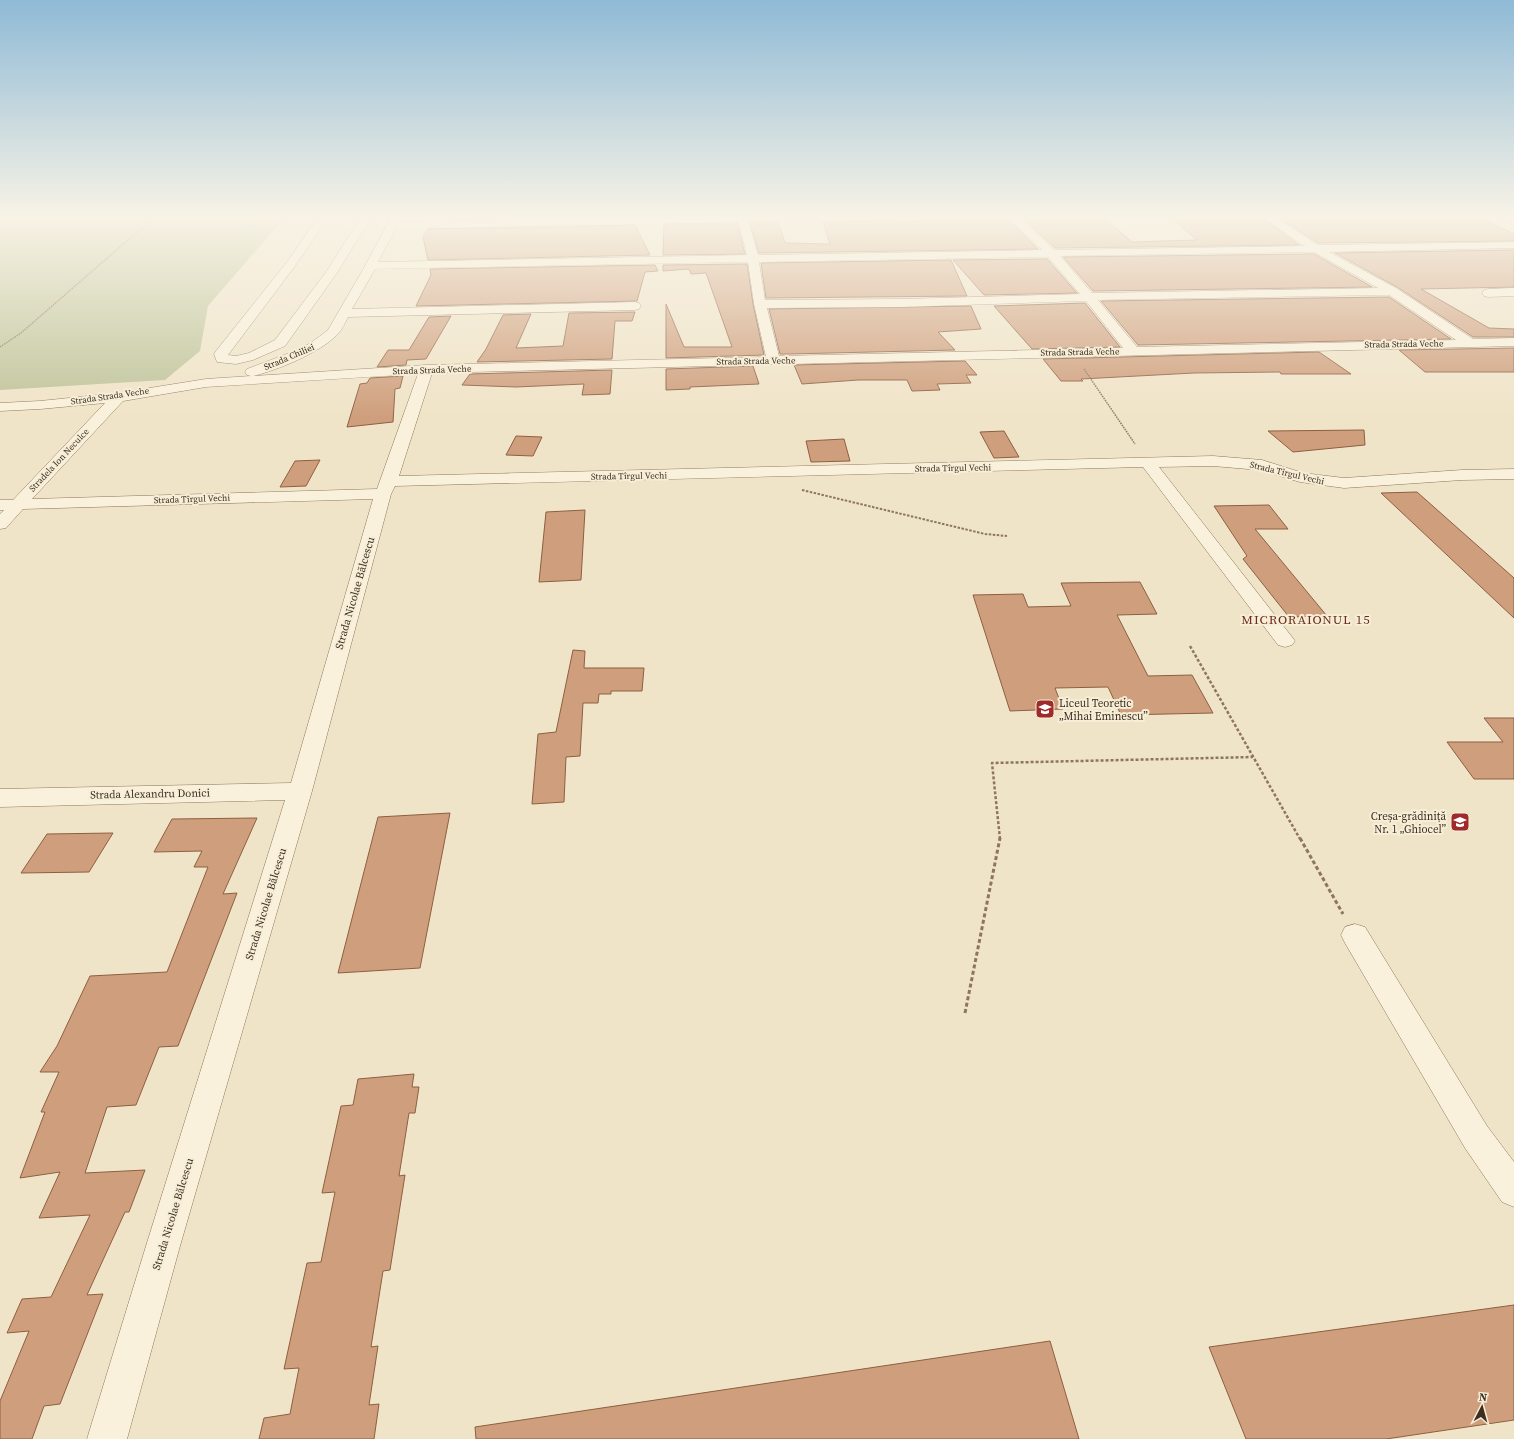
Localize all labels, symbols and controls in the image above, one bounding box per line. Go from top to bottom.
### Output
street label: Strada Strada Veche [1364,337,1444,351]
street label: Strada Chiliei [262,341,316,373]
street label: Strada Strada Veche [1040,345,1120,359]
street label: Strada Strada Veche [716,354,796,368]
street label: Strada Strada Veche [392,363,472,377]
street label: Strada Strada Veche [70,385,150,407]
street label: Stradela Ion Neculce [26,425,92,494]
street label: Strada Tîrgul Vechi [1249,459,1326,487]
street label: Strada Tîrgul Vechi [915,461,991,475]
street label: Strada Tîrgul Vechi [591,469,667,483]
street label: Strada Tîrgul Vechi [154,492,231,506]
street label: Strada Nicolae Bălcescu [332,534,378,651]
district label: MICRORAIONUL 15 [1241,611,1371,628]
place label: Liceul Teoretic „Mihai Eminescu” [1059,696,1148,724]
school or university icon: Liceul Teoretic „Mihai Eminescu” [1034,698,1056,720]
street label: Strada Alexandru Donici [90,785,210,803]
place label: Creșa-grădiniță Nr. 1 „Ghiocel” [1371,809,1446,837]
school or university icon: Creșa-grădiniță Nr. 1 „Ghiocel” [1449,811,1471,833]
street label: Strada Nicolae Bălcescu [242,846,290,962]
street label: Strada Nicolae Bălcescu [149,1156,197,1272]
north arrow [1462,1387,1502,1427]
text: N [1478,1390,1488,1405]

